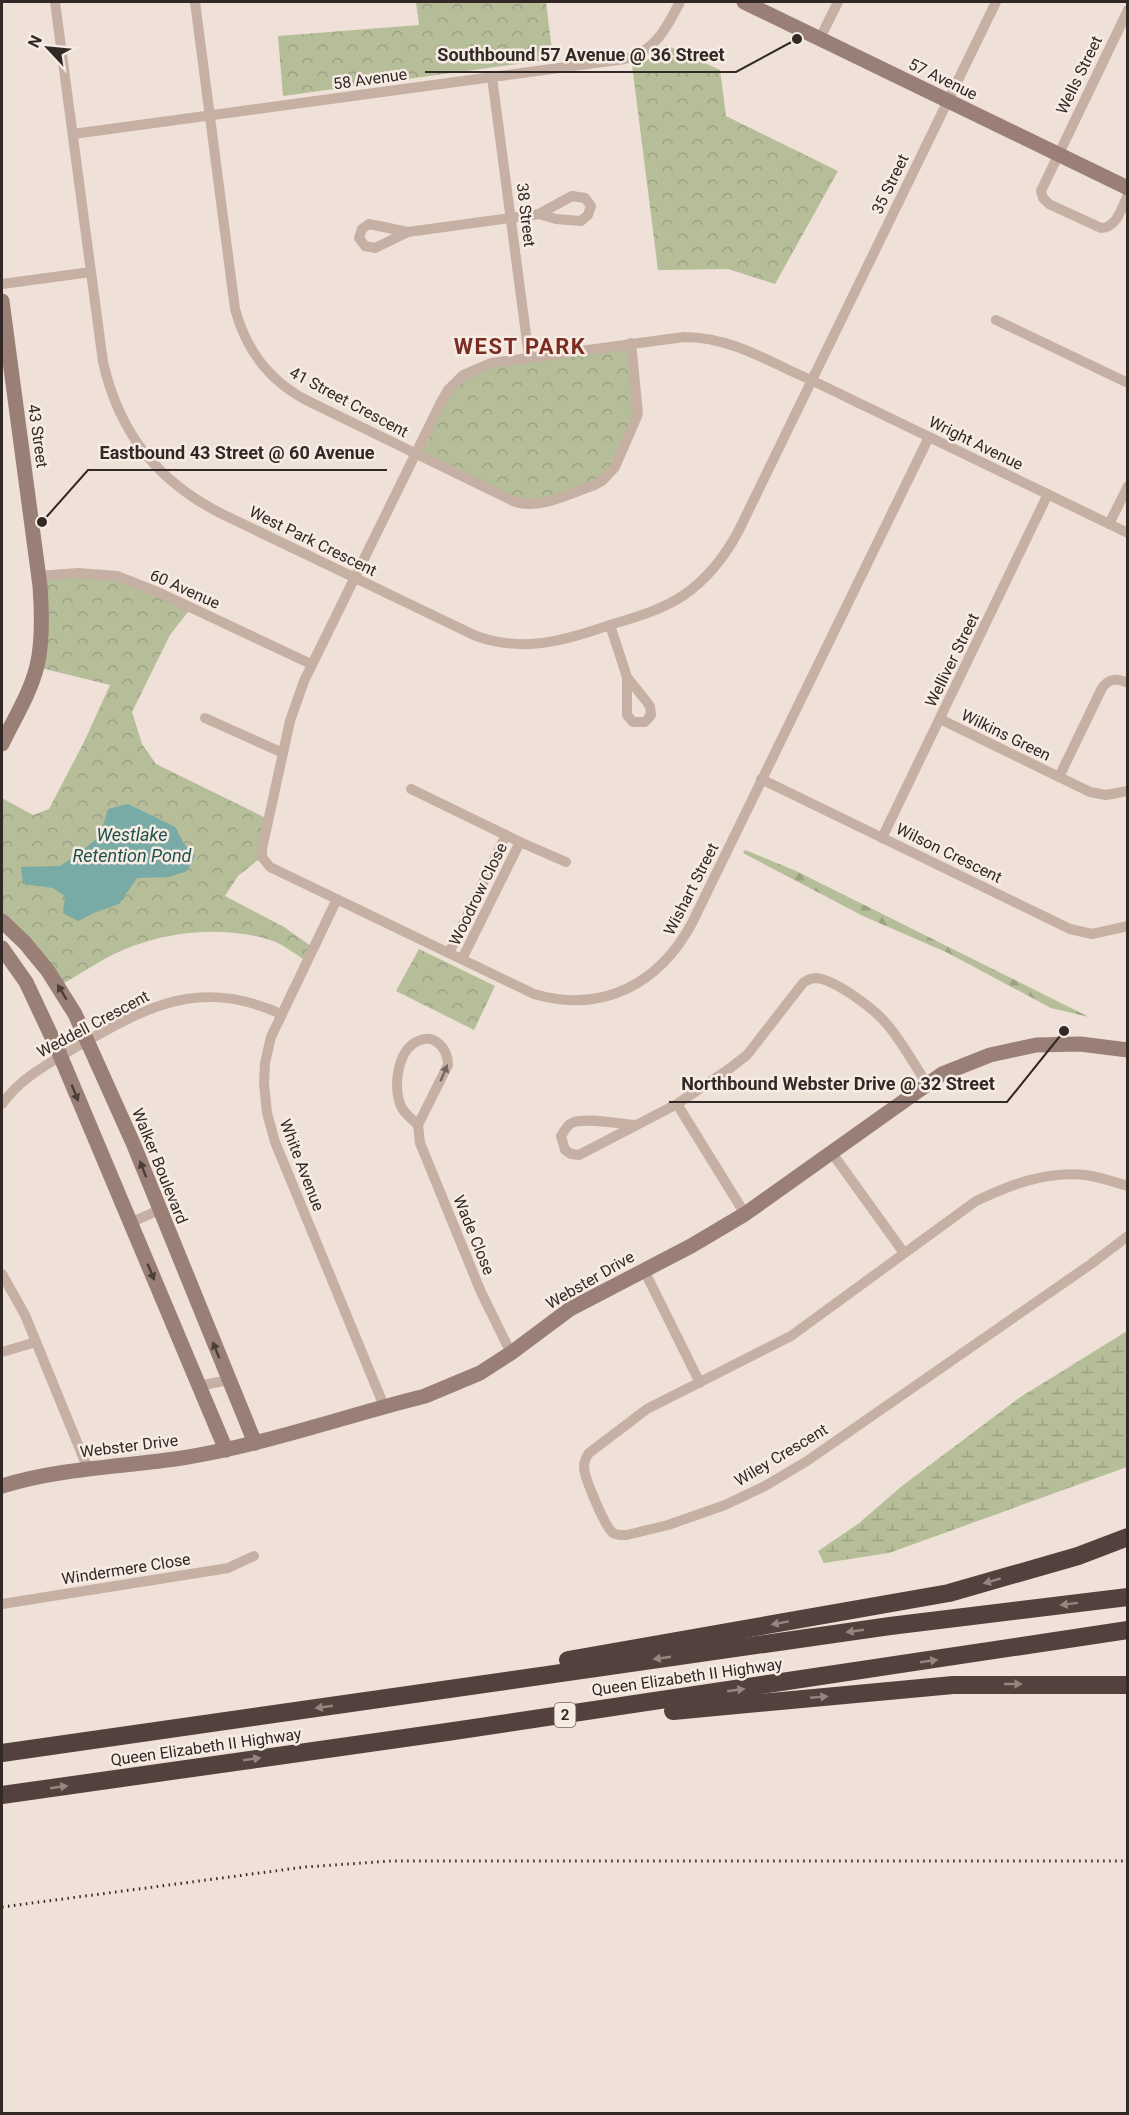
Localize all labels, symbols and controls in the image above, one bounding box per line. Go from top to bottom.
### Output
north arrow [18,18,78,78]
text: N [24,32,46,51]
street label: Wells Street [1052,33,1106,117]
callout: Southbound 57 Avenue @ 36 Street [425,36,736,72]
text: Southbound 57 Avenue @ 36 Street [437,44,725,65]
street label: 57 Avenue [905,54,981,104]
street label: 58 Avenue [332,64,408,94]
street label: 35 Street [867,151,913,217]
street label: 38 Street [513,182,539,248]
district label: WEST PARK [454,334,586,359]
street label: 41 Street Crescent [286,363,412,441]
street label: 43 Street [24,403,52,469]
street label: Wright Avenue [926,412,1026,474]
callout: Eastbound 43 Street @ 60 Avenue [88,434,387,470]
text: Eastbound 43 Street @ 60 Avenue [100,442,375,463]
street label: West Park Crescent [246,502,380,580]
street label: 60 Avenue [147,565,223,613]
street label: Welliver Street [921,610,983,710]
street label: Wilkins Green [958,705,1054,765]
street label: Wilson Crescent [893,819,1005,887]
water label: Westlake Retention Pond [73,824,193,866]
street label: Woodrow Close [445,840,511,948]
street label: Wishart Street [660,840,722,938]
one-way arrow [57,984,68,1000]
street label: Weddell Crescent [34,986,152,1062]
one-way arrow [439,1063,449,1081]
callout: Northbound Webster Drive @ 32 Street [669,1066,1007,1102]
text: Northbound Webster Drive @ 32 Street [681,1073,995,1094]
one-way arrow [70,1084,80,1102]
street label: Walker Boulevard [128,1105,192,1227]
street label: White Avenue [276,1116,328,1214]
one-way arrow [137,1160,147,1178]
street label: Wade Close [449,1192,499,1278]
street label: Webster Drive [542,1247,638,1313]
one-way arrow [146,1264,155,1281]
one-way arrow [211,1340,221,1358]
street label: Wiley Crescent [731,1420,831,1490]
street label: Webster Drive [79,1431,179,1461]
street label: Windermere Close [60,1549,192,1589]
one-way arrow [983,1577,1001,1586]
one-way arrow [1060,1599,1079,1608]
one-way arrow [771,1618,790,1627]
one-way arrow [846,1626,865,1635]
street label: Queen Elizabeth II Highway [590,1654,784,1700]
one-way arrow [652,1654,671,1663]
one-way arrow [920,1657,939,1666]
one-way arrow [1004,1679,1023,1689]
one-way arrow [727,1685,746,1694]
one-way arrow [809,1692,828,1702]
one-way arrow [314,1702,333,1711]
road number: 2 [554,1703,576,1727]
street label: Queen Elizabeth II Highway [109,1724,303,1770]
one-way arrow [243,1755,262,1764]
one-way arrow [50,1783,69,1792]

